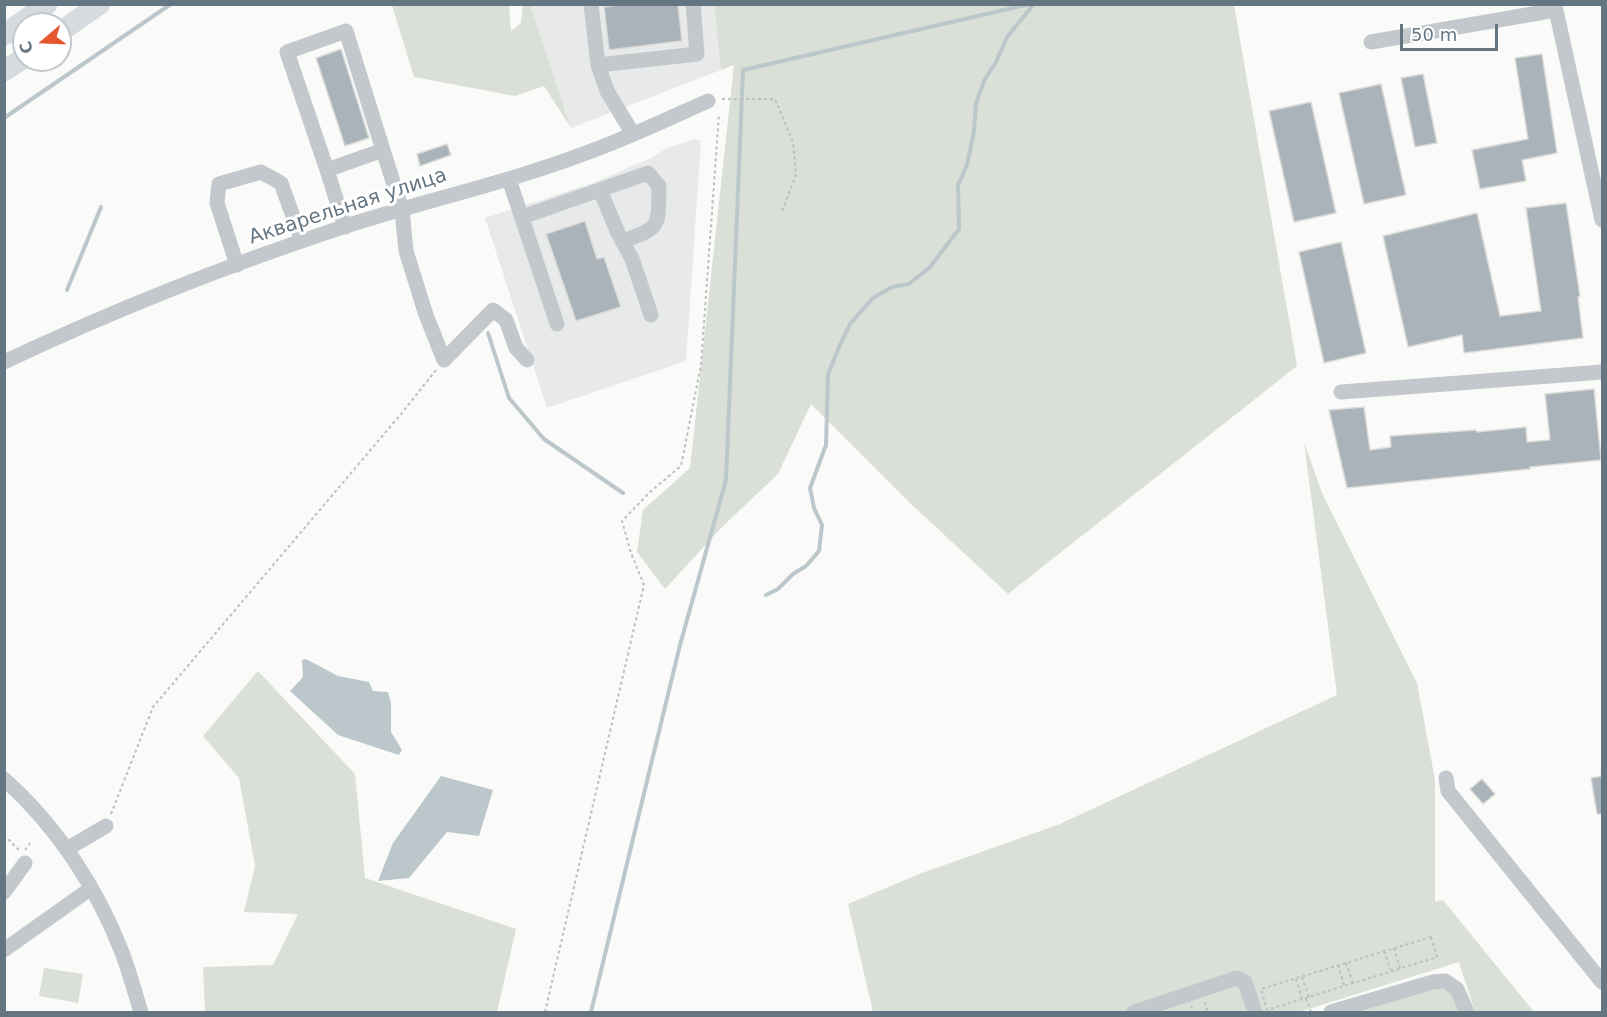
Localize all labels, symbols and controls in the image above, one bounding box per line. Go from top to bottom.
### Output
north arrow [12,12,72,72]
scale bar [1403,12,1500,50]
text: 50 m [1411,24,1457,45]
text: С [16,39,37,56]
street label: Акварельная улица [246,164,450,250]

